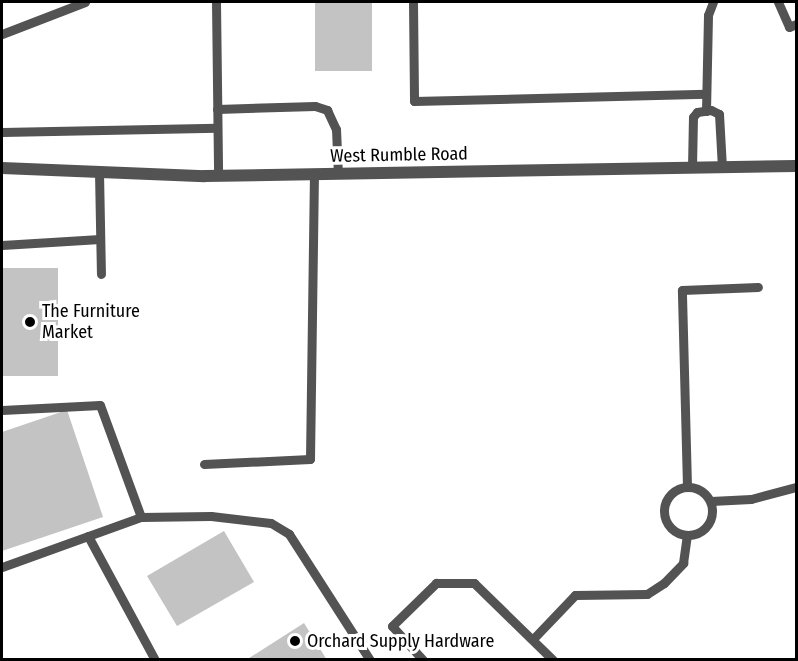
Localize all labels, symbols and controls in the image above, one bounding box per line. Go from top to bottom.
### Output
street label: West Rumble Road [330,143,468,167]
place label: The Furniture Market [42,301,140,344]
marker: The Furniture Market [23,315,37,329]
place label: Orchard Supply Hardware [307,630,494,652]
marker: Orchard Supply Hardware [288,634,302,648]

